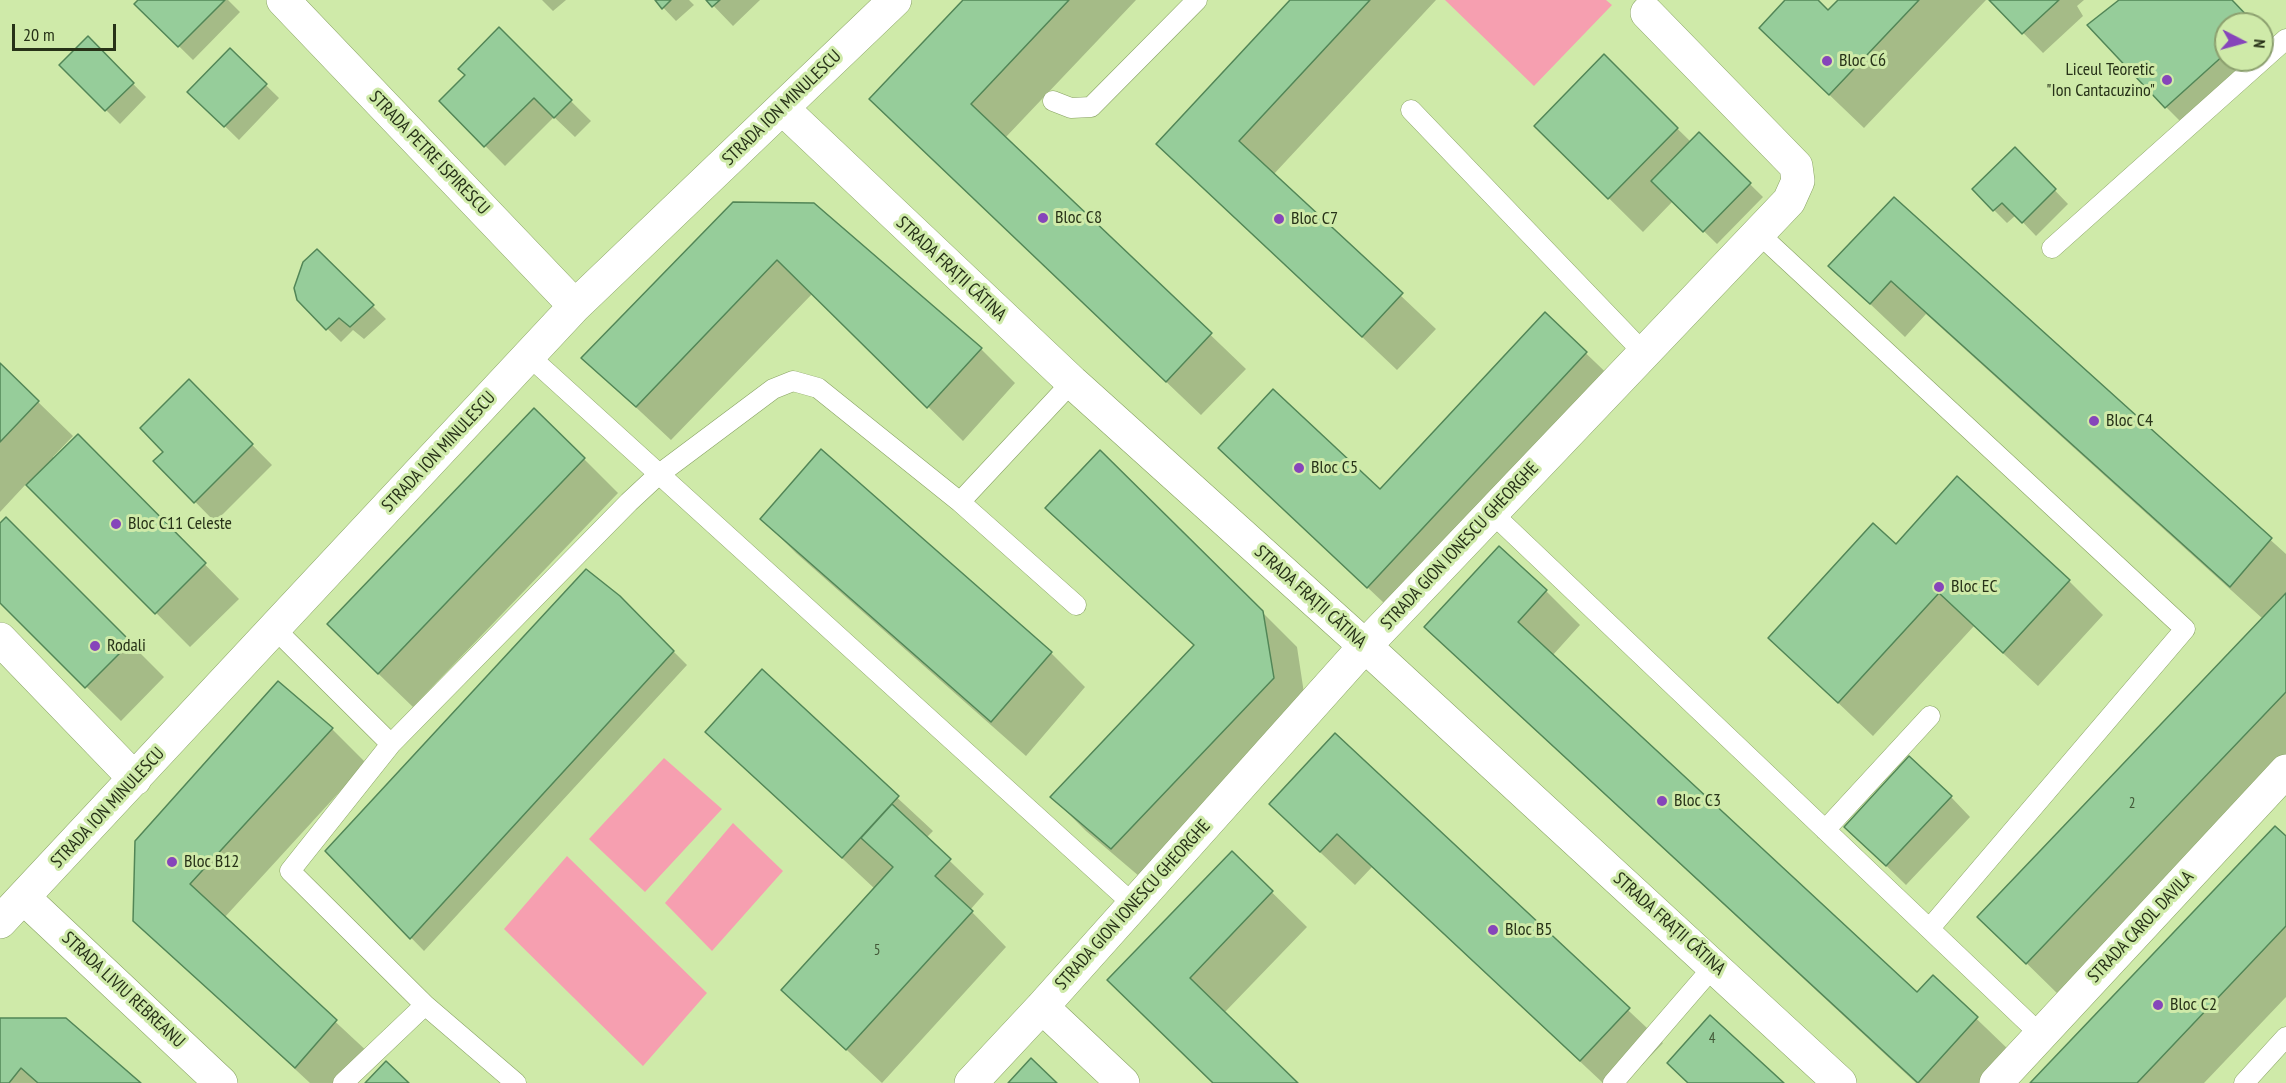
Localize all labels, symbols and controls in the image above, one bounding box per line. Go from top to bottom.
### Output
scale bar [15,12,118,50]
north arrow [2214,12,2274,72]
text: 20 m [23,23,55,46]
text: N [2250,38,2270,49]
street label: STRADA ION MINULESCU [718,46,846,170]
place label: Bloc C6 [1839,50,1886,72]
marker: Bloc C6 [1820,54,1834,68]
place label: Liceul Teoretic "Ion Cantacuzino" [2046,59,2155,101]
marker: Liceul Teoretic "Ion Cantacuzino" [2160,73,2174,87]
street label: STRADA PETRE ISPIRESCU [364,87,494,219]
place label: Bloc C8 [1055,207,1102,229]
place label: Bloc C7 [1291,208,1338,230]
marker: Bloc C8 [1036,211,1050,225]
street label: STRADA FRAȚII CĂTINA [891,212,1011,326]
marker: Bloc C7 [1272,212,1286,226]
street label: STRADA ION MINULESCU [378,387,500,517]
place label: Bloc C4 [2106,410,2153,432]
marker: Bloc C4 [2087,414,2101,428]
place label: Bloc C5 [1311,457,1358,479]
street label: STRADA GION IONESCU GHEORGHE [1377,458,1543,634]
marker: Bloc C5 [1292,461,1306,475]
place label: Bloc C11 Celeste [128,513,232,535]
marker: Bloc C11 Celeste [109,517,123,531]
street label: STRADA FRAȚII CĂTINA [1250,541,1370,653]
place label: Bloc EC [1951,576,1998,598]
marker: Bloc EC [1932,580,1946,594]
place label: Rodali [107,635,146,657]
marker: Rodali [88,639,102,653]
street label: STRADA ION MINULESCU [47,743,169,873]
place label: Bloc C3 [1674,790,1721,812]
marker: Bloc C3 [1655,794,1669,808]
house number: 2 [2129,795,2135,813]
street label: STRADA GION IONESCU GHEORGHE [1051,816,1215,994]
place label: Bloc B12 [184,851,239,873]
marker: Bloc B12 [165,855,179,869]
street label: STRADA CAROL DAVILA [2084,867,2198,987]
street label: STRADA FRAȚII CĂTINA [1609,868,1729,980]
place label: Bloc B5 [1505,919,1552,941]
marker: Bloc B5 [1486,923,1500,937]
street label: STRADA LIVIU REBREANU [57,928,189,1052]
house number: 5 [874,942,880,960]
place label: Bloc C2 [2170,994,2217,1016]
marker: Bloc C2 [2151,998,2165,1012]
house number: 4 [1709,1030,1715,1048]

